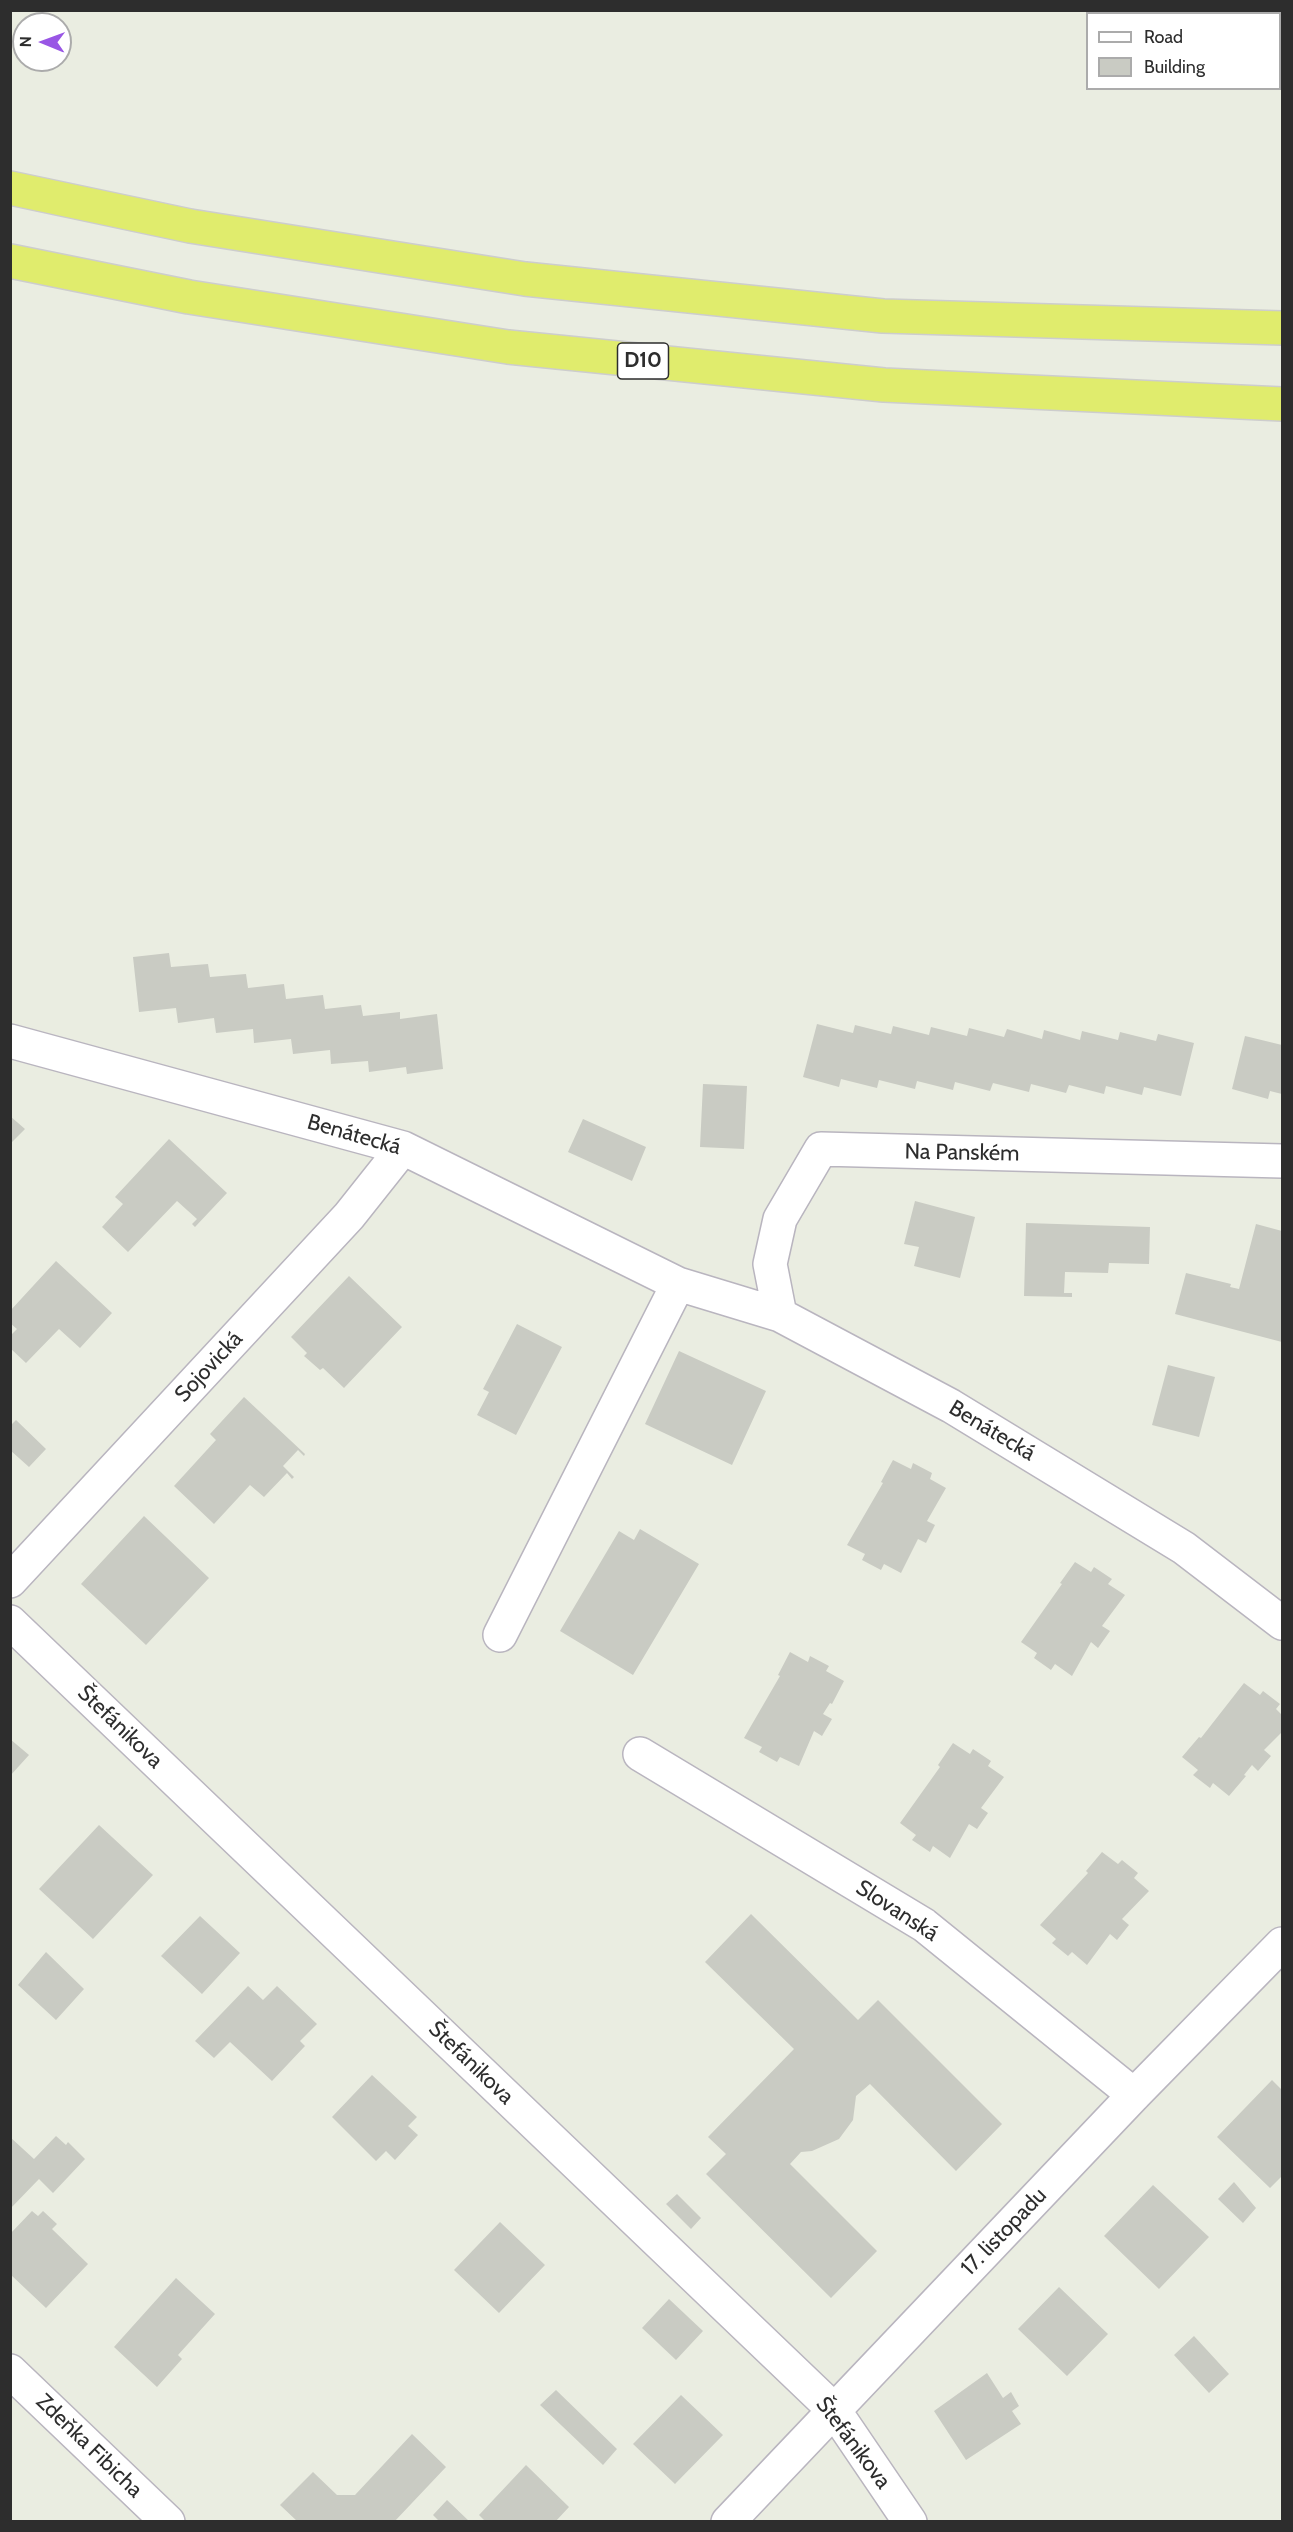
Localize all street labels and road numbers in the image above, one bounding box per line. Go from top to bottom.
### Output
road number: D10 [618,343,668,379]
street label: Benátecká [304,1109,404,1161]
street label: Na Panském [904,1139,1020,1167]
street label: Sojovická [170,1326,248,1408]
street label: Benátecká [944,1395,1040,1467]
street label: Štefánikova [72,1680,168,1774]
street label: Slovanská [851,1875,943,1947]
street label: Štefánikova [423,2016,519,2110]
street label: 17. listopadu [956,2183,1052,2281]
street label: Zdeňka Fibicha [30,2389,148,2503]
street label: Štefánikova [810,2392,896,2494]

